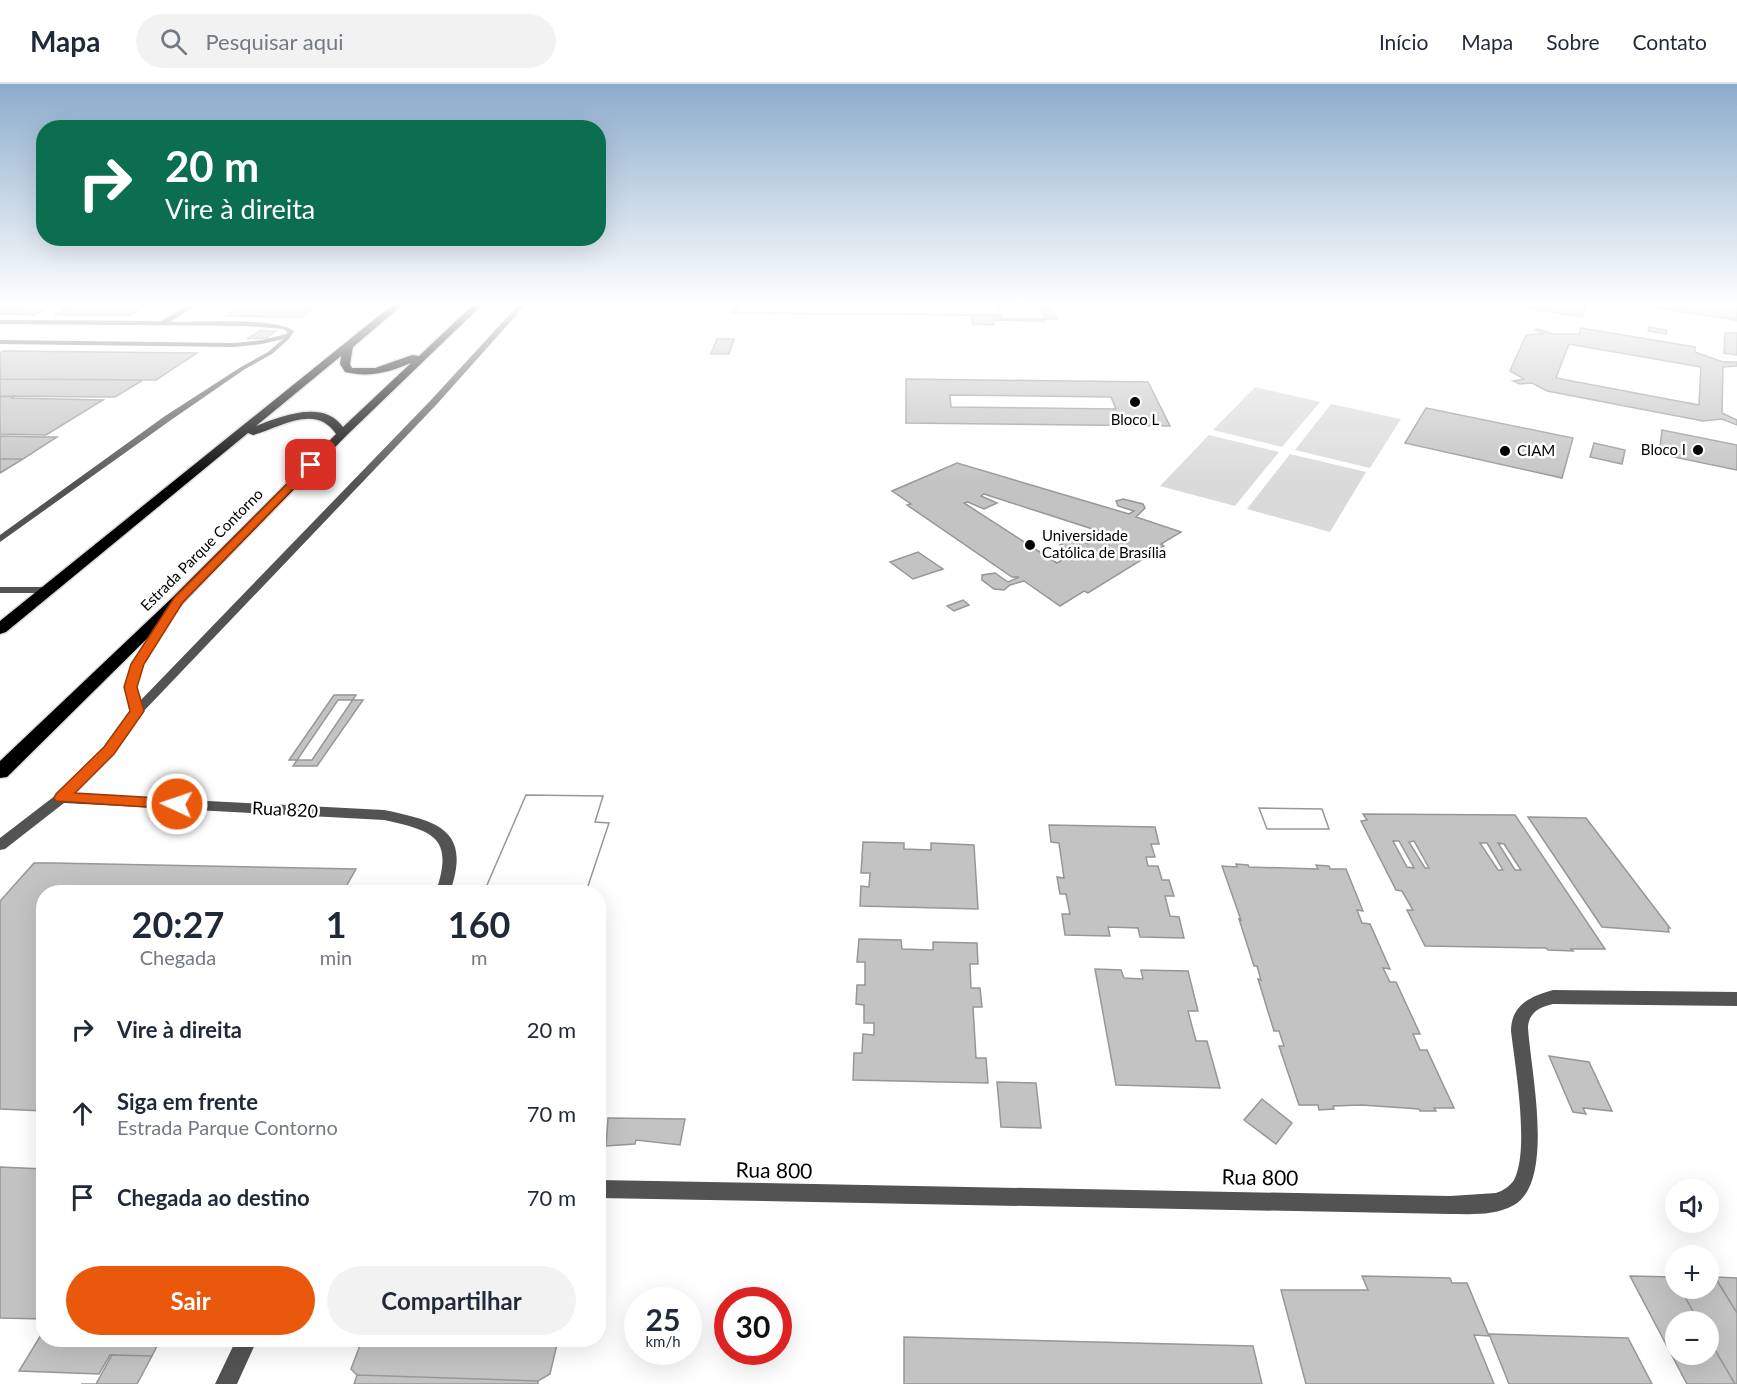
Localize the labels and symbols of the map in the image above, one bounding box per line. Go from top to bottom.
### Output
marker: Bloco L [1128,395,1142,409]
place label: Bloco L [1111,410,1160,428]
pin [285,439,336,490]
place label: Bloco I [1641,440,1686,458]
place label: CIAM [1517,441,1555,459]
marker: Bloco I [1691,443,1705,457]
marker: CIAM [1498,444,1512,458]
street label: Estrada Parque Contorno [136,484,266,614]
place label: Universidade Católica de Brasília [1042,526,1166,561]
marker: Universidade Católica de Brasília [1023,538,1037,552]
position arrow [145,772,209,836]
street label: Rua 820 [252,796,318,822]
street label: Rua 800 [735,1156,813,1183]
street label: Rua 800 [1221,1163,1299,1190]
speed limit sign: 30 [714,1287,792,1365]

